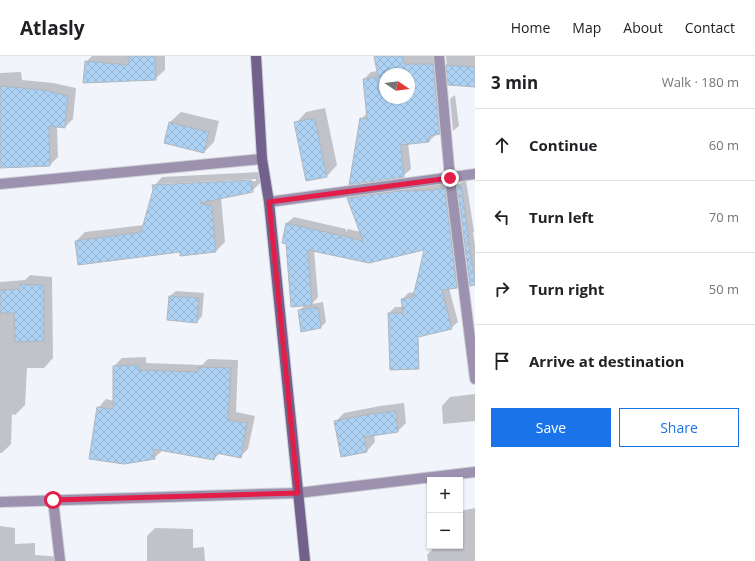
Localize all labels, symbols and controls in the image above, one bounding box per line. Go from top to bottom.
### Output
text: Atlasly [20,15,85,41]
text: Home [511,18,550,37]
text: Map [572,18,601,37]
text: About [623,18,663,37]
text: Contact [685,18,735,37]
north arrow [379,68,415,104]
text: 3 min [491,71,538,94]
text: Walk · 180 m [662,73,739,91]
icon: ahead [491,134,513,156]
text: Continue [529,135,597,155]
text: 60 m [709,136,739,154]
route end [441,169,459,187]
icon: left [491,206,513,228]
text: Turn left [529,207,594,227]
text: 70 m [709,208,739,226]
icon: right [491,278,513,300]
text: Turn right [529,279,604,299]
text: 50 m [709,280,739,298]
icon: arrive [491,350,513,372]
text: Arrive at destination [529,351,684,371]
button: Save [491,408,611,447]
button: Share [619,408,739,447]
map controls [427,477,463,549]
button: + [427,477,463,513]
route start [44,491,62,509]
button: − [427,513,463,549]

